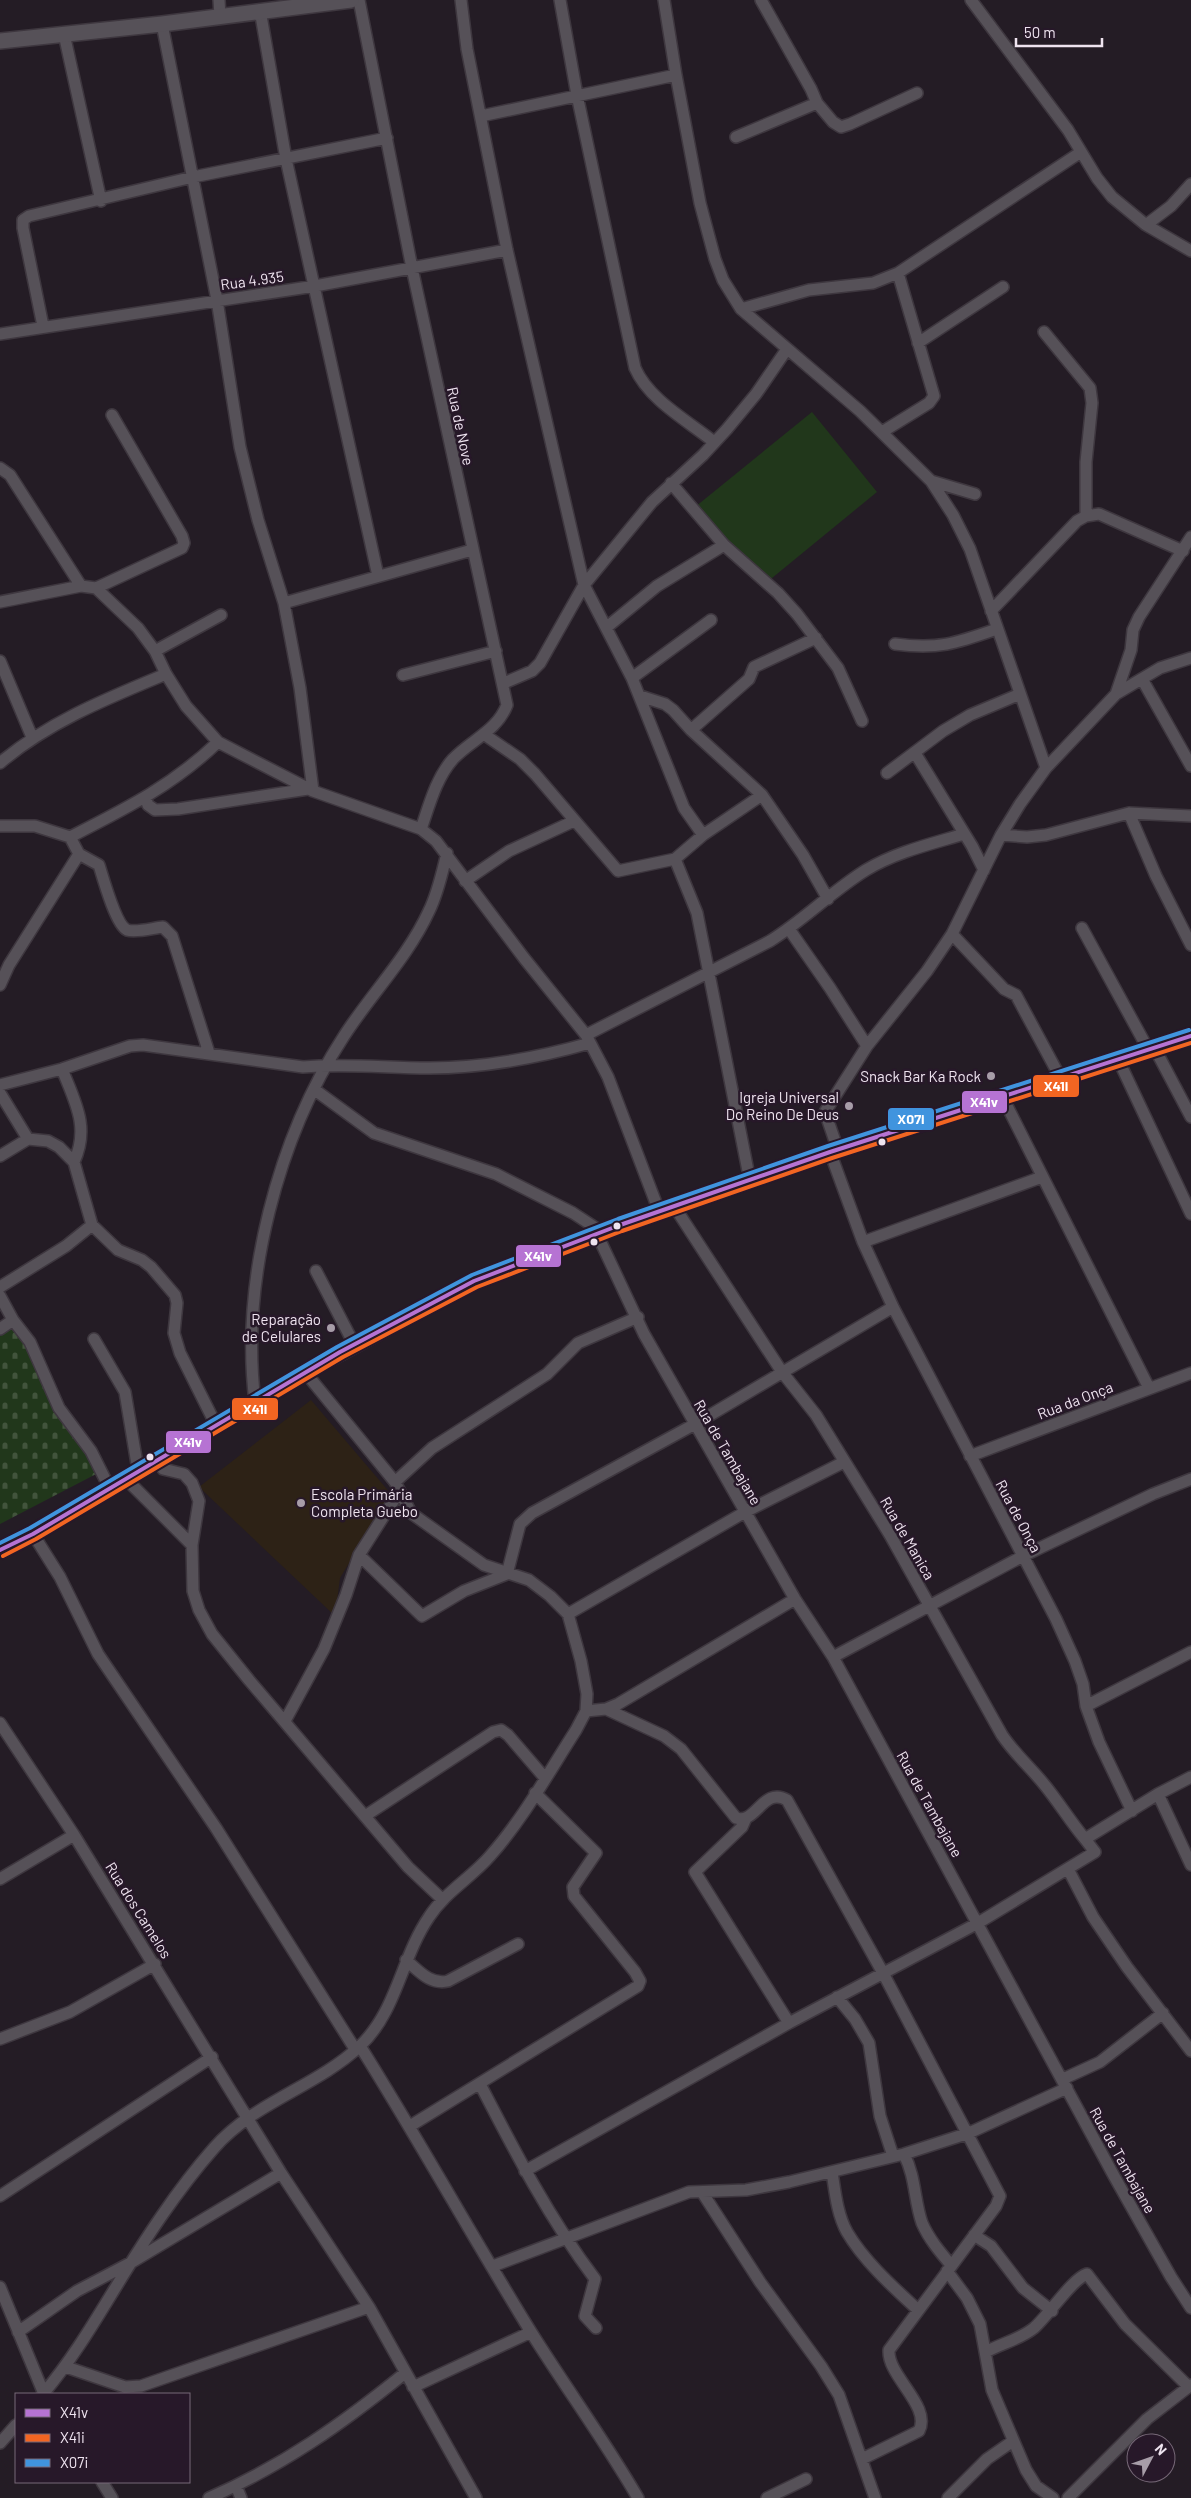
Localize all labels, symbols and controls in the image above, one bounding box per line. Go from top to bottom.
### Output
scale bar [1016,15,1102,47]
text: 50 m [1024,23,1056,41]
street label: Rua 4.935 [219,267,285,293]
street label: Rua de Nove [444,385,478,467]
place label: Snack Bar Ka Rock [860,1067,981,1085]
marker: Snack Bar Ka Rock [985,1070,997,1082]
line badge: X41i [1032,1074,1080,1098]
text: X41i [1044,1077,1068,1094]
place label: Igreja Universal Do Reino De Deus [726,1088,839,1123]
line badge: X41v [961,1090,1008,1114]
text: X41v [970,1093,998,1110]
marker: Igreja Universal Do Reino De Deus [843,1100,855,1112]
line badge: X07i [887,1107,935,1131]
text: X07i [897,1110,925,1127]
unlabelled marker [877,1137,887,1147]
unlabelled marker [612,1221,622,1231]
unlabelled marker [589,1237,599,1247]
line badge: X41v [515,1244,562,1268]
text: X41v [524,1247,552,1264]
place label: Reparação de Celulares [242,1310,321,1345]
marker: Reparação de Celulares [325,1322,337,1334]
street label: Rua da Onça [1035,1377,1115,1423]
street label: Rua de Tambajane [691,1396,765,1508]
line badge: X41i [231,1397,279,1421]
text: X41i [243,1400,267,1417]
line badge: X41v [165,1430,212,1454]
text: X41v [174,1433,202,1450]
unlabelled marker [145,1452,155,1462]
street label: Rua de Onça [992,1477,1046,1555]
place label: Escola Primária Completa Guebo [311,1485,418,1520]
street label: Rua de Manica [877,1493,939,1583]
marker: Escola Primária Completa Guebo [295,1497,307,1509]
street label: Rua de Tambajane [893,1748,967,1860]
street label: Rua dos Camelos [102,1858,176,1962]
street label: Rua de Tambajane [1086,2104,1160,2216]
legend [15,2393,190,2483]
text: X41v [60,2403,88,2421]
text: X41i [60,2428,85,2446]
north arrow [1126,2433,1176,2483]
text: N [1152,2440,1171,2458]
text: X07i [60,2453,88,2471]

